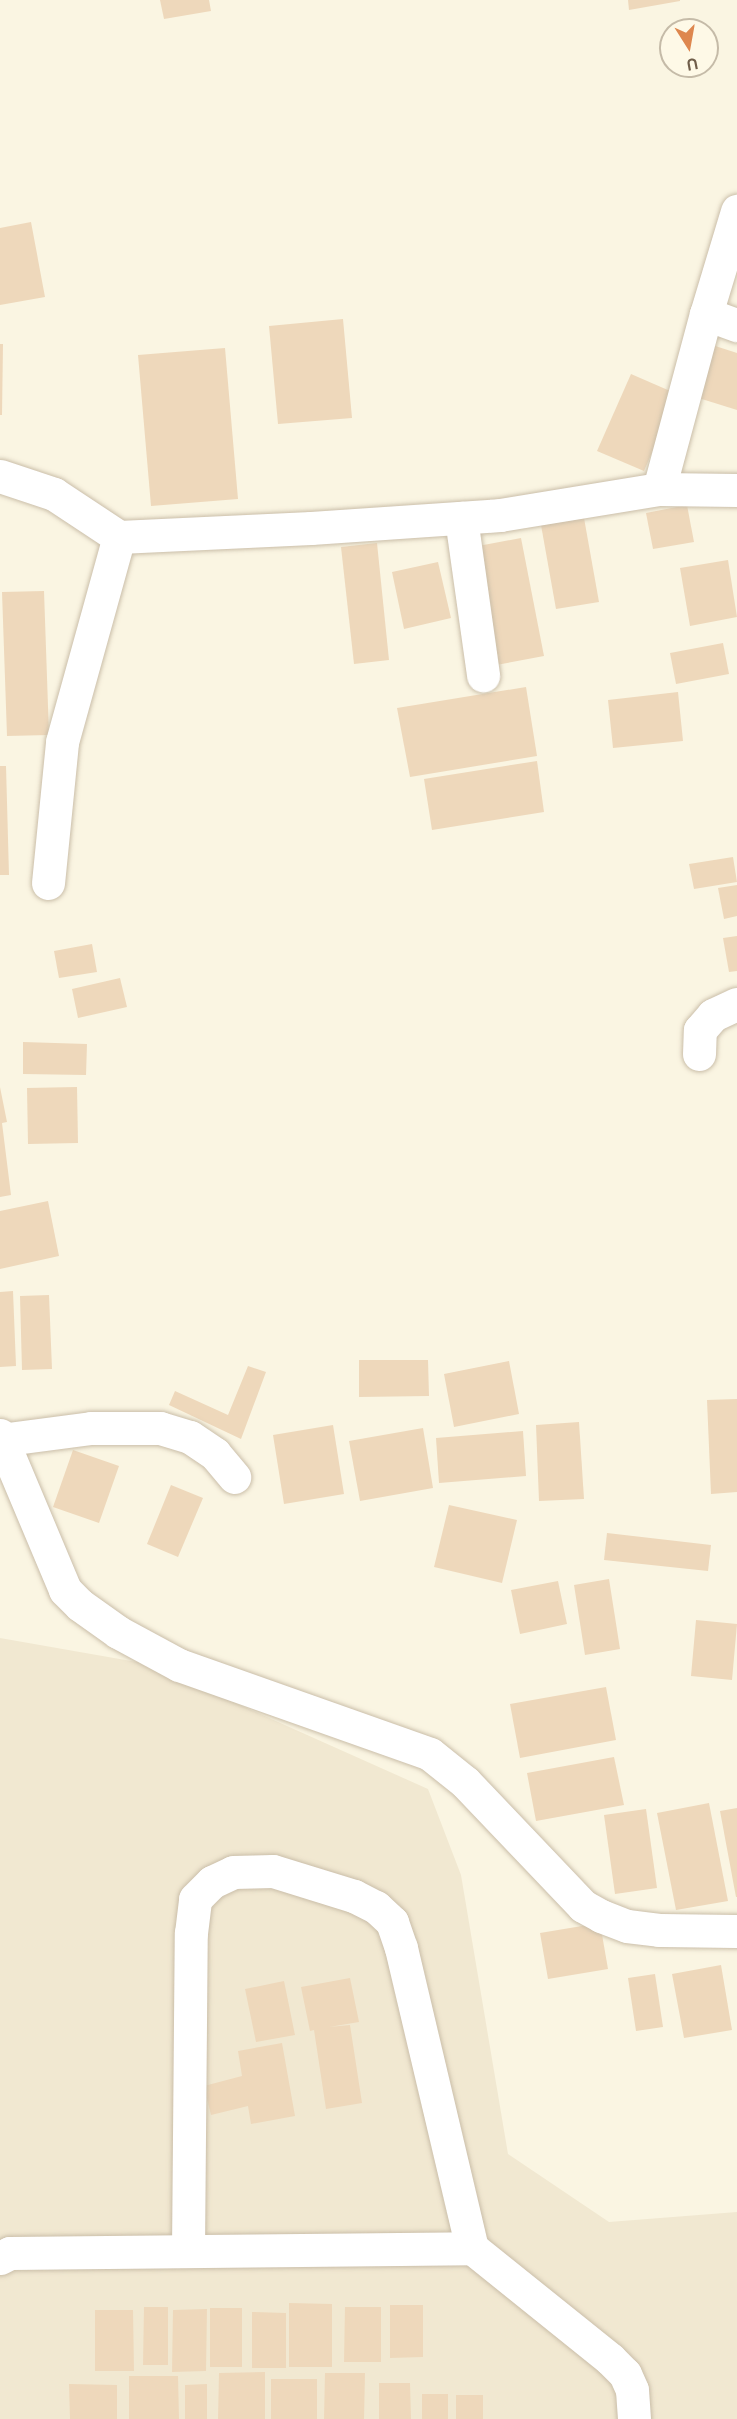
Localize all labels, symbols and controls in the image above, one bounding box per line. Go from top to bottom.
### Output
north arrow [659,18,719,78]
text: U [685,54,699,75]

